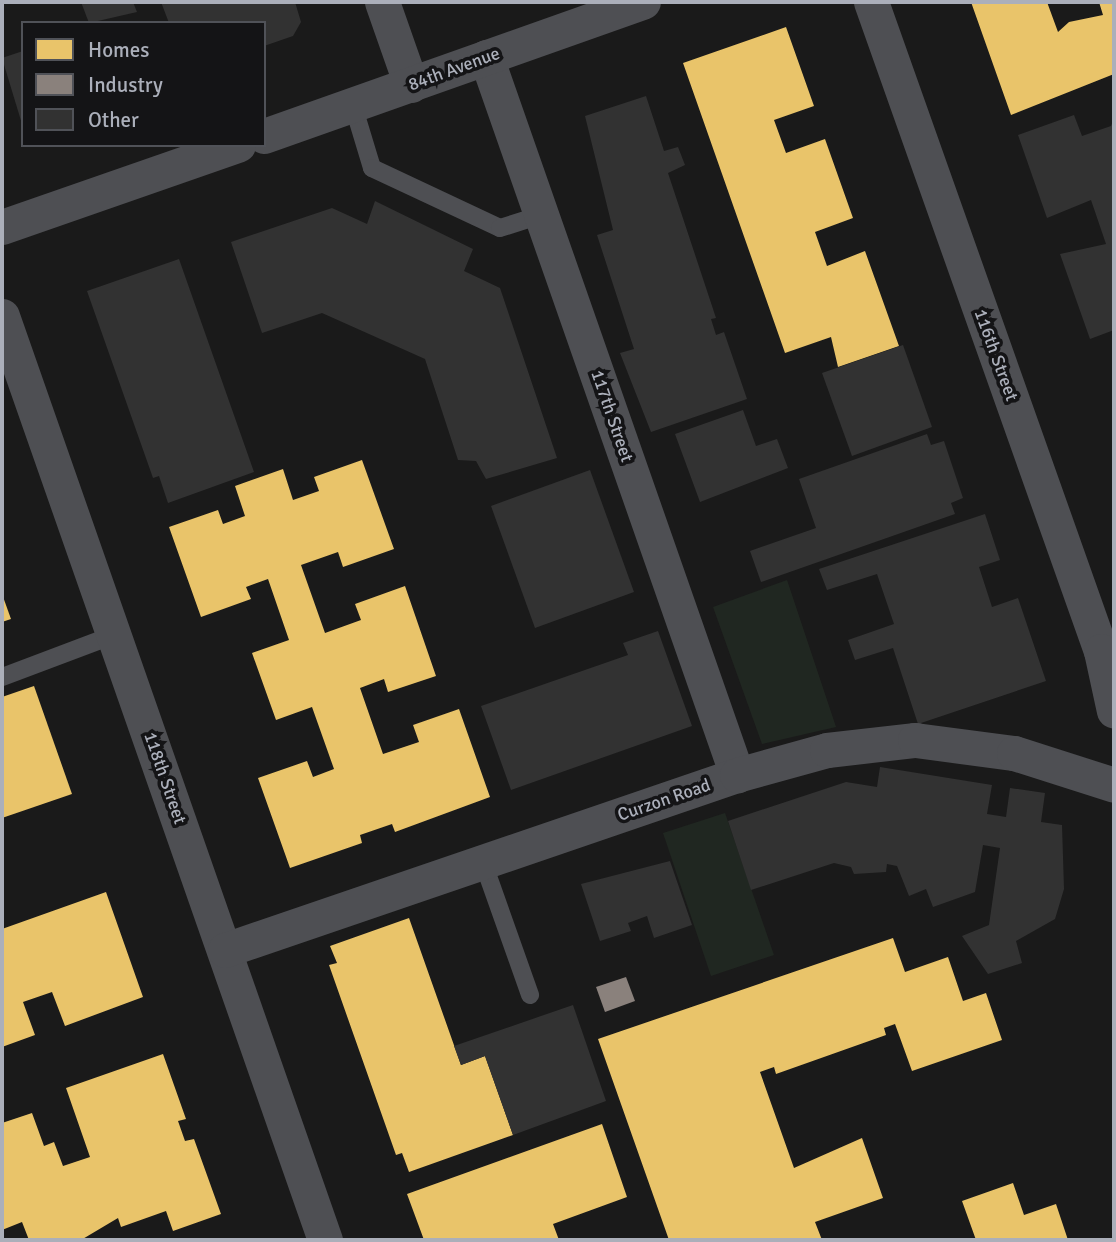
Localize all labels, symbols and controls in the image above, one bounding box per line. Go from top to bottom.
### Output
legend [21,21,266,147]
text: Homes [88,37,150,63]
street label: 84th Avenue [405,42,503,96]
text: Industry [88,72,163,98]
text: Other [88,107,139,133]
street label: 116th Street [969,306,1023,404]
street label: 117th Street [586,367,638,465]
street label: 118th Street [139,729,191,827]
street label: Curzon Road [615,774,713,826]

